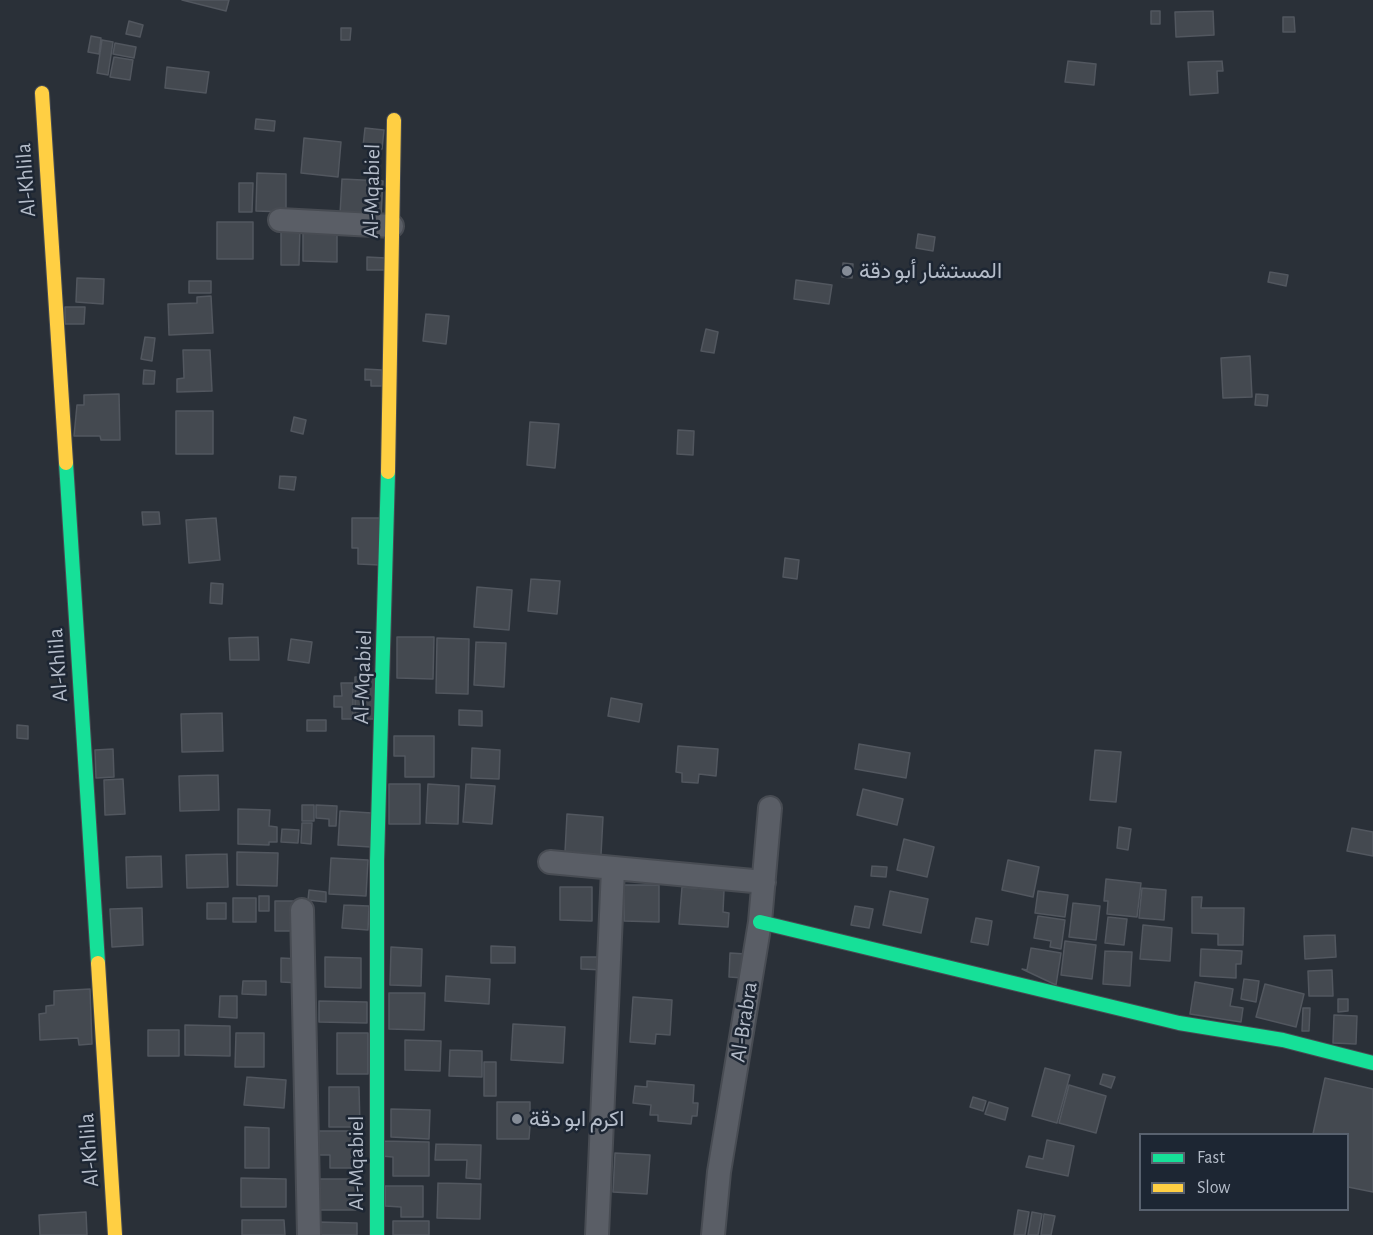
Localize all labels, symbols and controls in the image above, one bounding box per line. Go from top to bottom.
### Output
street label: Al-Khlila [10,142,42,218]
street label: Al-Mqabiel [358,143,386,239]
place label: المستشار أبو دقة [859,258,1002,284]
marker: المستشار أبو دقة [840,264,854,278]
street label: Al-Khlila [42,627,74,703]
street label: Al-Mqabiel [348,629,378,725]
street label: Al-Brabra [725,980,763,1064]
place label: اكرم ابو دقة [529,1106,624,1132]
street label: Al-Khlila [73,1112,105,1188]
marker: اكرم ابو دقة [510,1112,524,1126]
street label: Al-Mqabiel [343,1116,369,1210]
legend [1139,1133,1349,1211]
text: Fast [1197,1149,1225,1167]
text: Slow [1197,1179,1230,1197]

